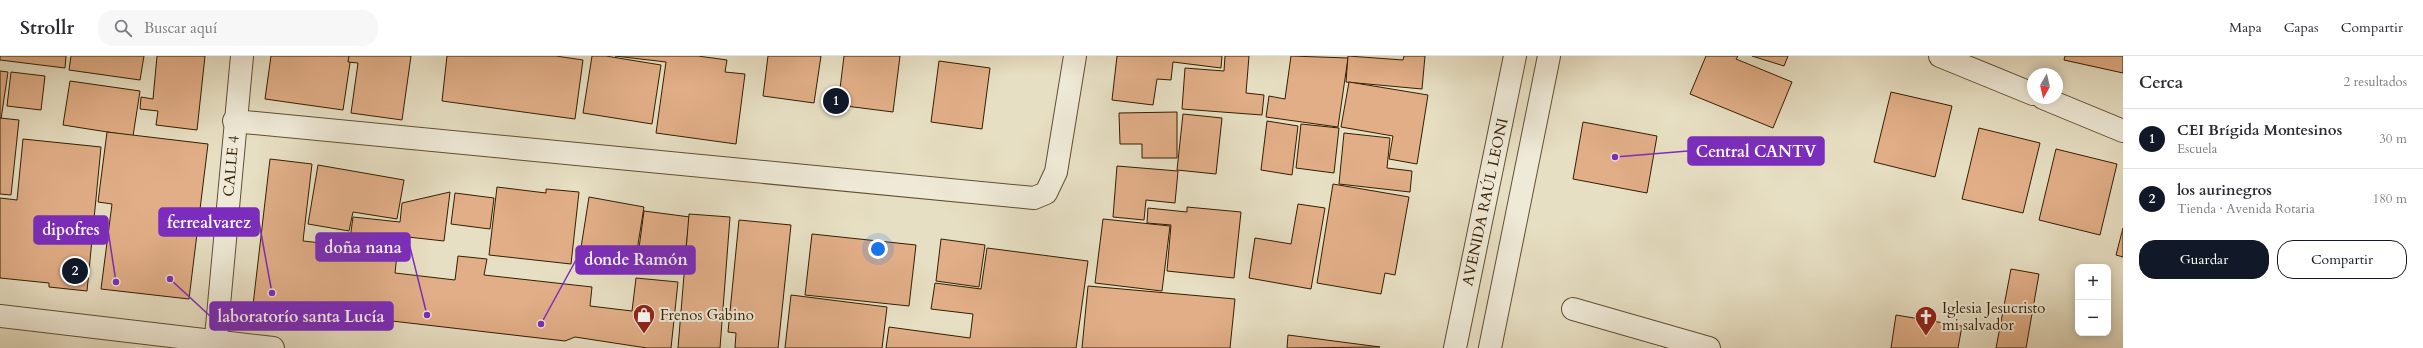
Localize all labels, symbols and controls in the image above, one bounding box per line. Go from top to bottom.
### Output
search box [98,10,378,46]
text: Strollr [20,15,74,41]
icon: search [112,17,134,39]
text: Buscar aquí [144,18,217,38]
text: Mapa [2229,18,2262,37]
text: Capas [2284,18,2319,37]
text: Compartir [2341,18,2403,37]
north arrow [2027,68,2063,104]
text: Cerca [2139,71,2183,94]
text: 2 resultados [2343,73,2407,91]
pin: 1 [823,86,849,116]
street label: AVENIDA RAÚL LEONI [1457,116,1513,288]
text: CEI Brígida Montesinos [2177,120,2342,140]
text: 1 [2149,130,2155,148]
text: 30 m [2379,130,2407,148]
street label: CALLE 4 [218,134,244,197]
callout: Central CANTV [1688,137,1824,165]
text: Escuela [2177,140,2217,158]
text: Central CANTV [1696,141,1817,163]
text: los aurinegros [2177,180,2272,200]
text: 2 [2149,190,2155,208]
text: 180 m [2373,190,2407,208]
text: Tienda · Avenida Rotaria [2177,200,2315,218]
callout: ferrealvarez [159,208,259,236]
text: ferrealvarez [167,212,251,234]
callout: dipofres [34,216,108,244]
text: dipofres [42,219,100,241]
callout: doña nana [316,233,410,261]
text: doña nana [324,237,402,259]
your location [868,239,888,259]
button: Guardar [2139,240,2269,279]
button: Compartir [2277,240,2407,279]
callout: donde Ramón [576,246,695,274]
text: donde Ramón [584,249,688,271]
pin: 2 [62,256,88,286]
map controls [2075,264,2111,336]
button: + [2075,264,2111,300]
place label: Iglesia Jesucristo mi salvador [1942,298,2045,335]
button: − [2075,300,2111,336]
callout: laboratorío santa Lucía [210,302,393,330]
shop icon: Frenos Gabino [631,302,657,335]
church icon: Iglesia Jesucristo mi salvador [1913,304,1939,337]
place label: Frenos Gabino [660,305,754,325]
text: laboratorío santa Lucía [218,306,385,328]

